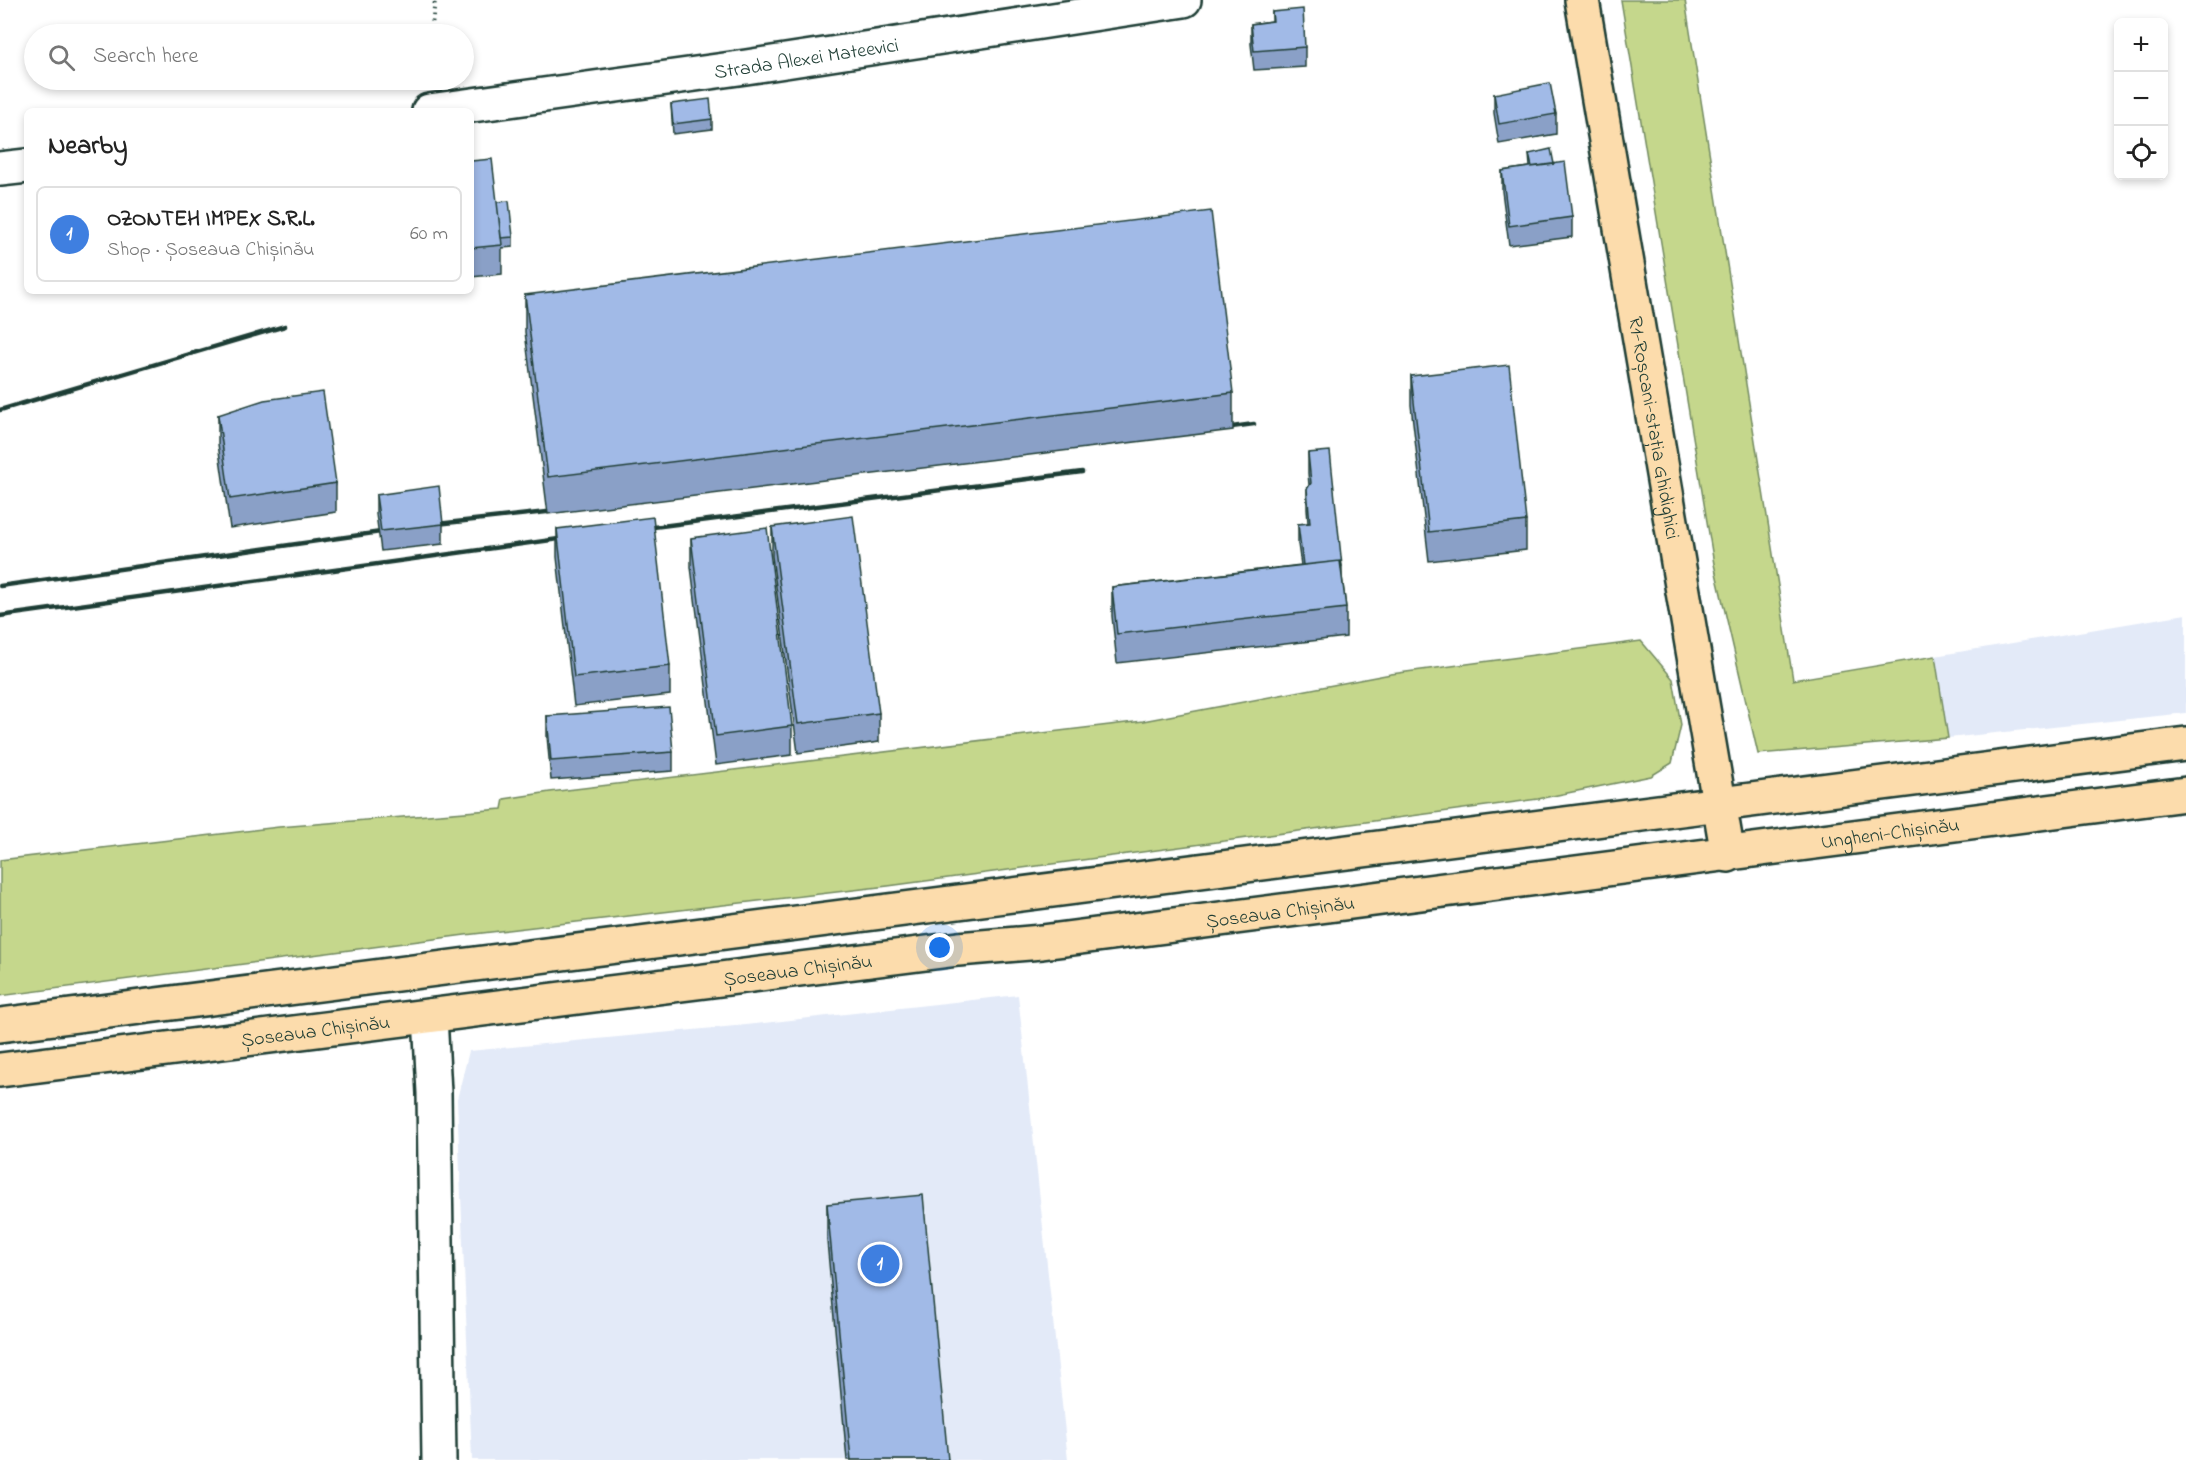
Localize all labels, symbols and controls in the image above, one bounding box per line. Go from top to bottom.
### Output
map controls [2114,18,2168,180]
button: + [2114,18,2168,72]
search box [24,24,474,90]
street label: Strada Alexei Mateevici [712,32,901,88]
icon: search [45,41,78,74]
text: Search here [93,41,198,73]
button: − [2114,72,2168,126]
button: locate [2114,126,2168,180]
text: Nearby [48,128,127,166]
text: OZONTEH IMPEX S.R.L. [107,204,315,236]
text: 1 [66,220,73,249]
text: 60 m [410,220,448,249]
text: Shop · Șoseaua Chișinău [107,236,314,265]
street label: R1-Roșcani-stația Ghidighici [1619,315,1686,542]
street label: Ungheni-Chișinău [1819,811,1961,858]
street label: Șoseaua Chișinău [1204,890,1357,938]
your location [925,933,954,962]
street label: Șoseaua Chișinău [722,948,874,995]
street label: Șoseaua Chișinău [240,1009,392,1056]
pin: 1 [860,1242,900,1286]

